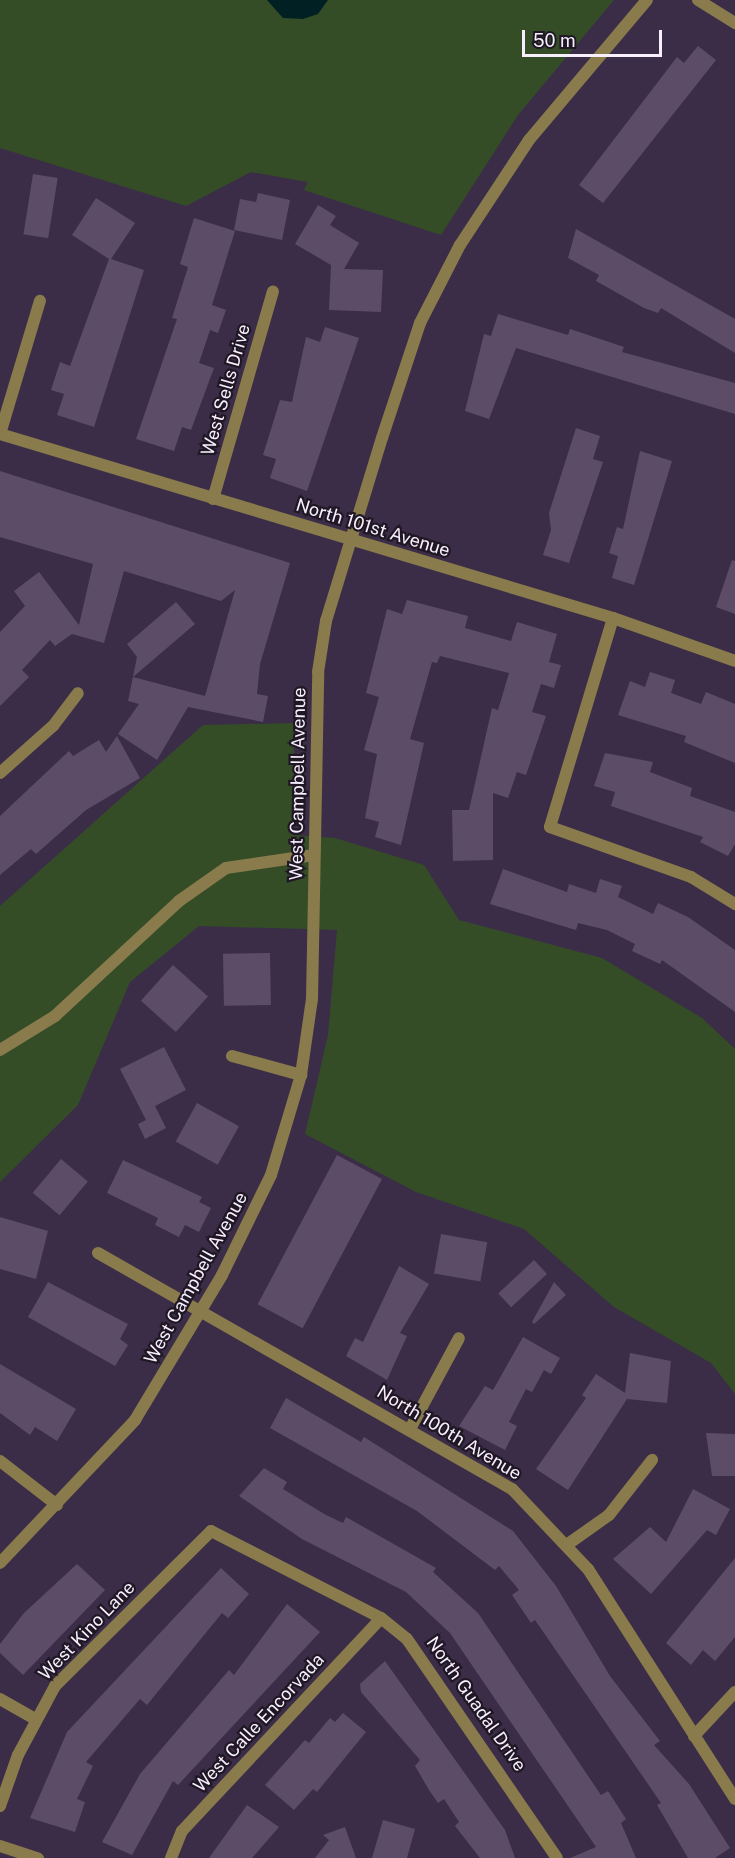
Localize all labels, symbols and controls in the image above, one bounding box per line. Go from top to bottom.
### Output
scale bar [525,18,664,56]
text: 50 m [533,30,576,51]
street label: West Sells Drive [197,322,255,458]
street label: North 101st Avenue [293,494,453,562]
street label: West Campbell Avenue [286,687,310,881]
street label: West Campbell Avenue [140,1188,252,1368]
street label: North 100th Avenue [373,1381,525,1485]
street label: West Kino Lane [34,1577,140,1685]
street label: North Guadal Drive [421,1633,531,1775]
street label: West Calle Encorvada [189,1649,329,1797]

